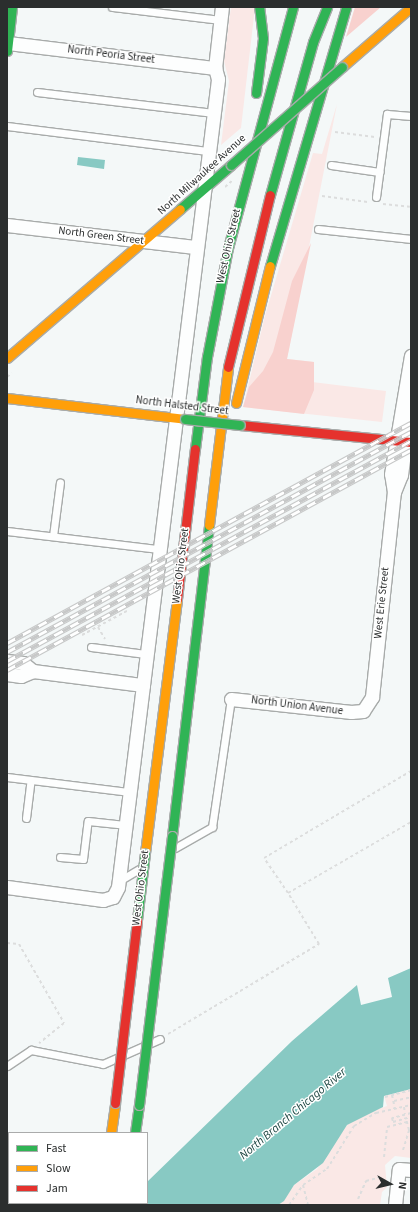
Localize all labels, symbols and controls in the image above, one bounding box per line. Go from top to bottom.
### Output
street label: North Peoria Street [67,43,155,67]
street label: North Milwaukee Avenue [155,132,249,218]
street label: West Ohio Street [214,207,244,285]
street label: North Green Street [58,224,144,248]
street label: North Halsted Street [135,394,229,418]
street label: West Ohio Street [170,527,192,605]
street label: West Erie Street [372,567,392,639]
street label: North Union Avenue [250,694,344,718]
street label: West Ohio Street [130,849,152,927]
water label: North Branch Chicago River [237,1065,349,1163]
legend [8,1132,148,1204]
text: Fast [46,1140,66,1157]
text: Slow [46,1160,71,1177]
north arrow [370,1164,410,1204]
text: Jam [46,1180,68,1197]
text: N [394,1181,410,1190]

